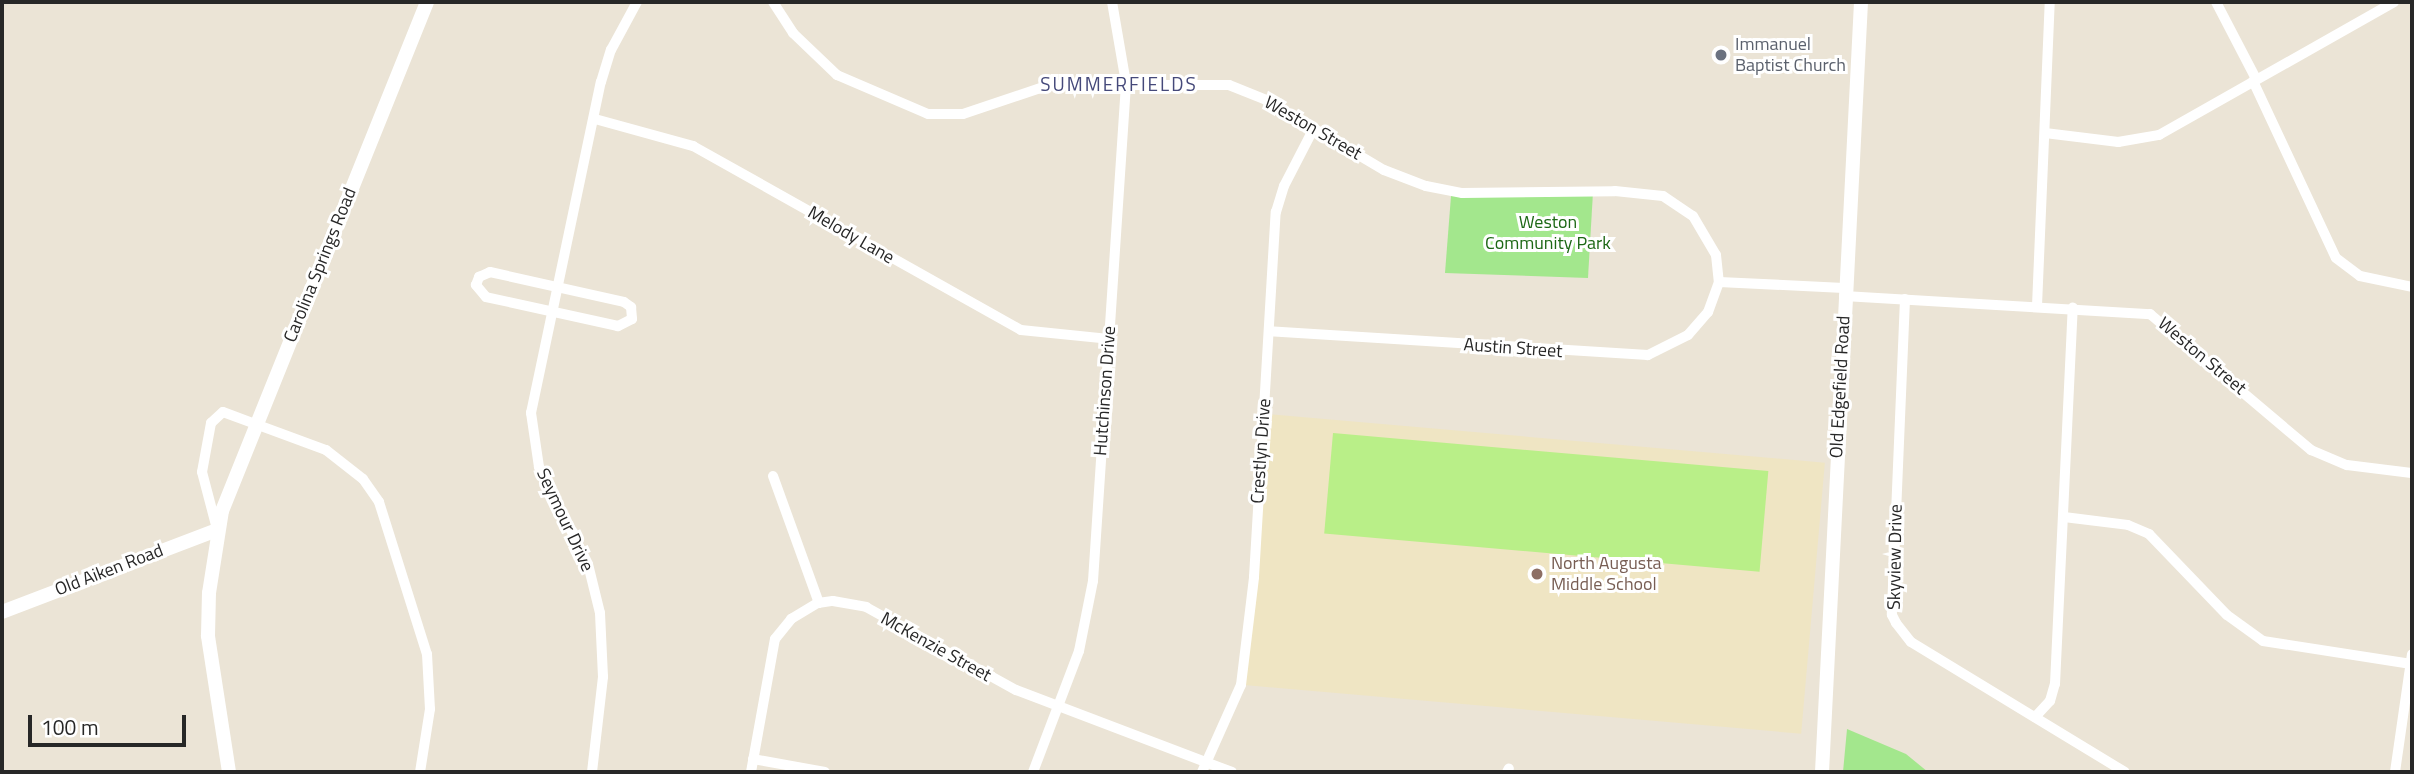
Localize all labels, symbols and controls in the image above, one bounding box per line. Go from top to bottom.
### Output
place label: Immanuel Baptist Church [1735,34,1846,76]
marker: Immanuel Baptist Church [1713,47,1729,63]
district label: SUMMERFIELDS [1042,73,1196,95]
street label: Weston Street [1260,91,1366,165]
street label: Carolina Springs Road [279,185,361,345]
street label: Melody Lane [804,202,898,268]
park label: Weston Community Park [1485,212,1611,255]
street label: Weston Street [2153,313,2251,399]
street label: Old Edgefield Road [1825,315,1855,459]
street label: Hutchinson Drive [1090,325,1120,457]
street label: Austin Street [1463,334,1563,362]
street label: Crestlyn Drive [1247,398,1275,504]
street label: Seymour Drive [532,465,598,575]
street label: Skyview Drive [1883,504,1907,610]
street label: Old Aiken Road [52,539,166,601]
place label: North Augusta Middle School [1551,553,1662,596]
marker: North Augusta Middle School [1529,566,1545,582]
street label: McKenzie Street [877,608,995,686]
scale bar [32,700,189,744]
text: 100 m [41,711,98,743]

